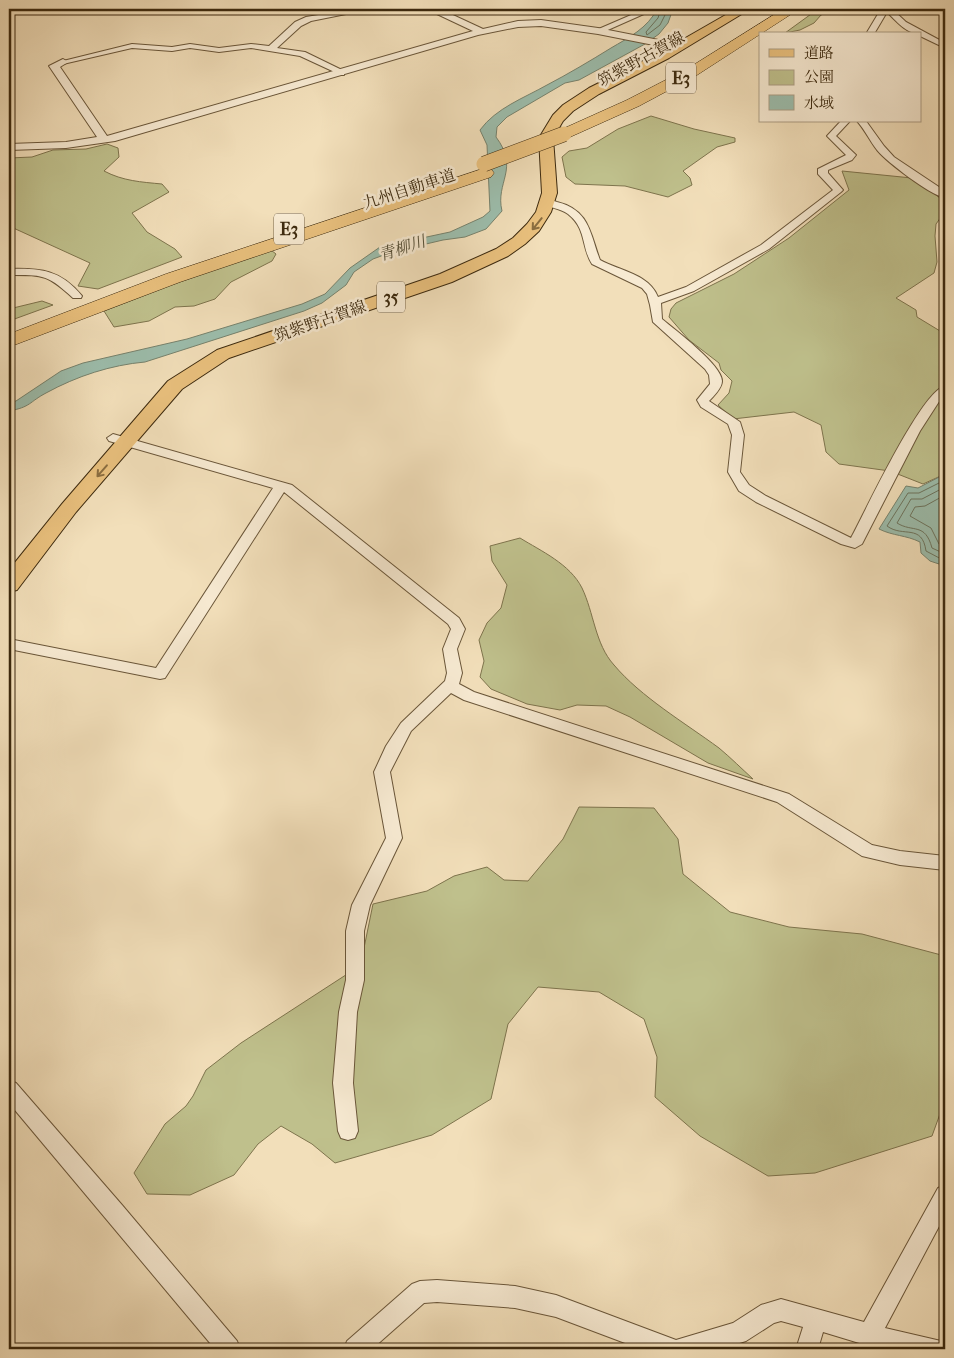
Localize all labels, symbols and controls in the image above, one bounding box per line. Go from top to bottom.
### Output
street label: 筑紫野古賀線 [594,27,688,91]
legend [759,32,922,122]
text: 道路 [804,44,834,62]
road number: E3 [666,62,696,94]
text: 公園 [804,68,834,86]
text: 水域 [804,94,834,112]
street label: 九州自動車道 [360,165,458,213]
road number: E3 [274,213,304,244]
one-way arrow [531,217,542,230]
water label: 青柳川 [376,231,430,264]
road number: 35 [377,282,405,312]
street label: 筑紫野古賀線 [272,296,368,346]
one-way arrow [96,464,107,477]

